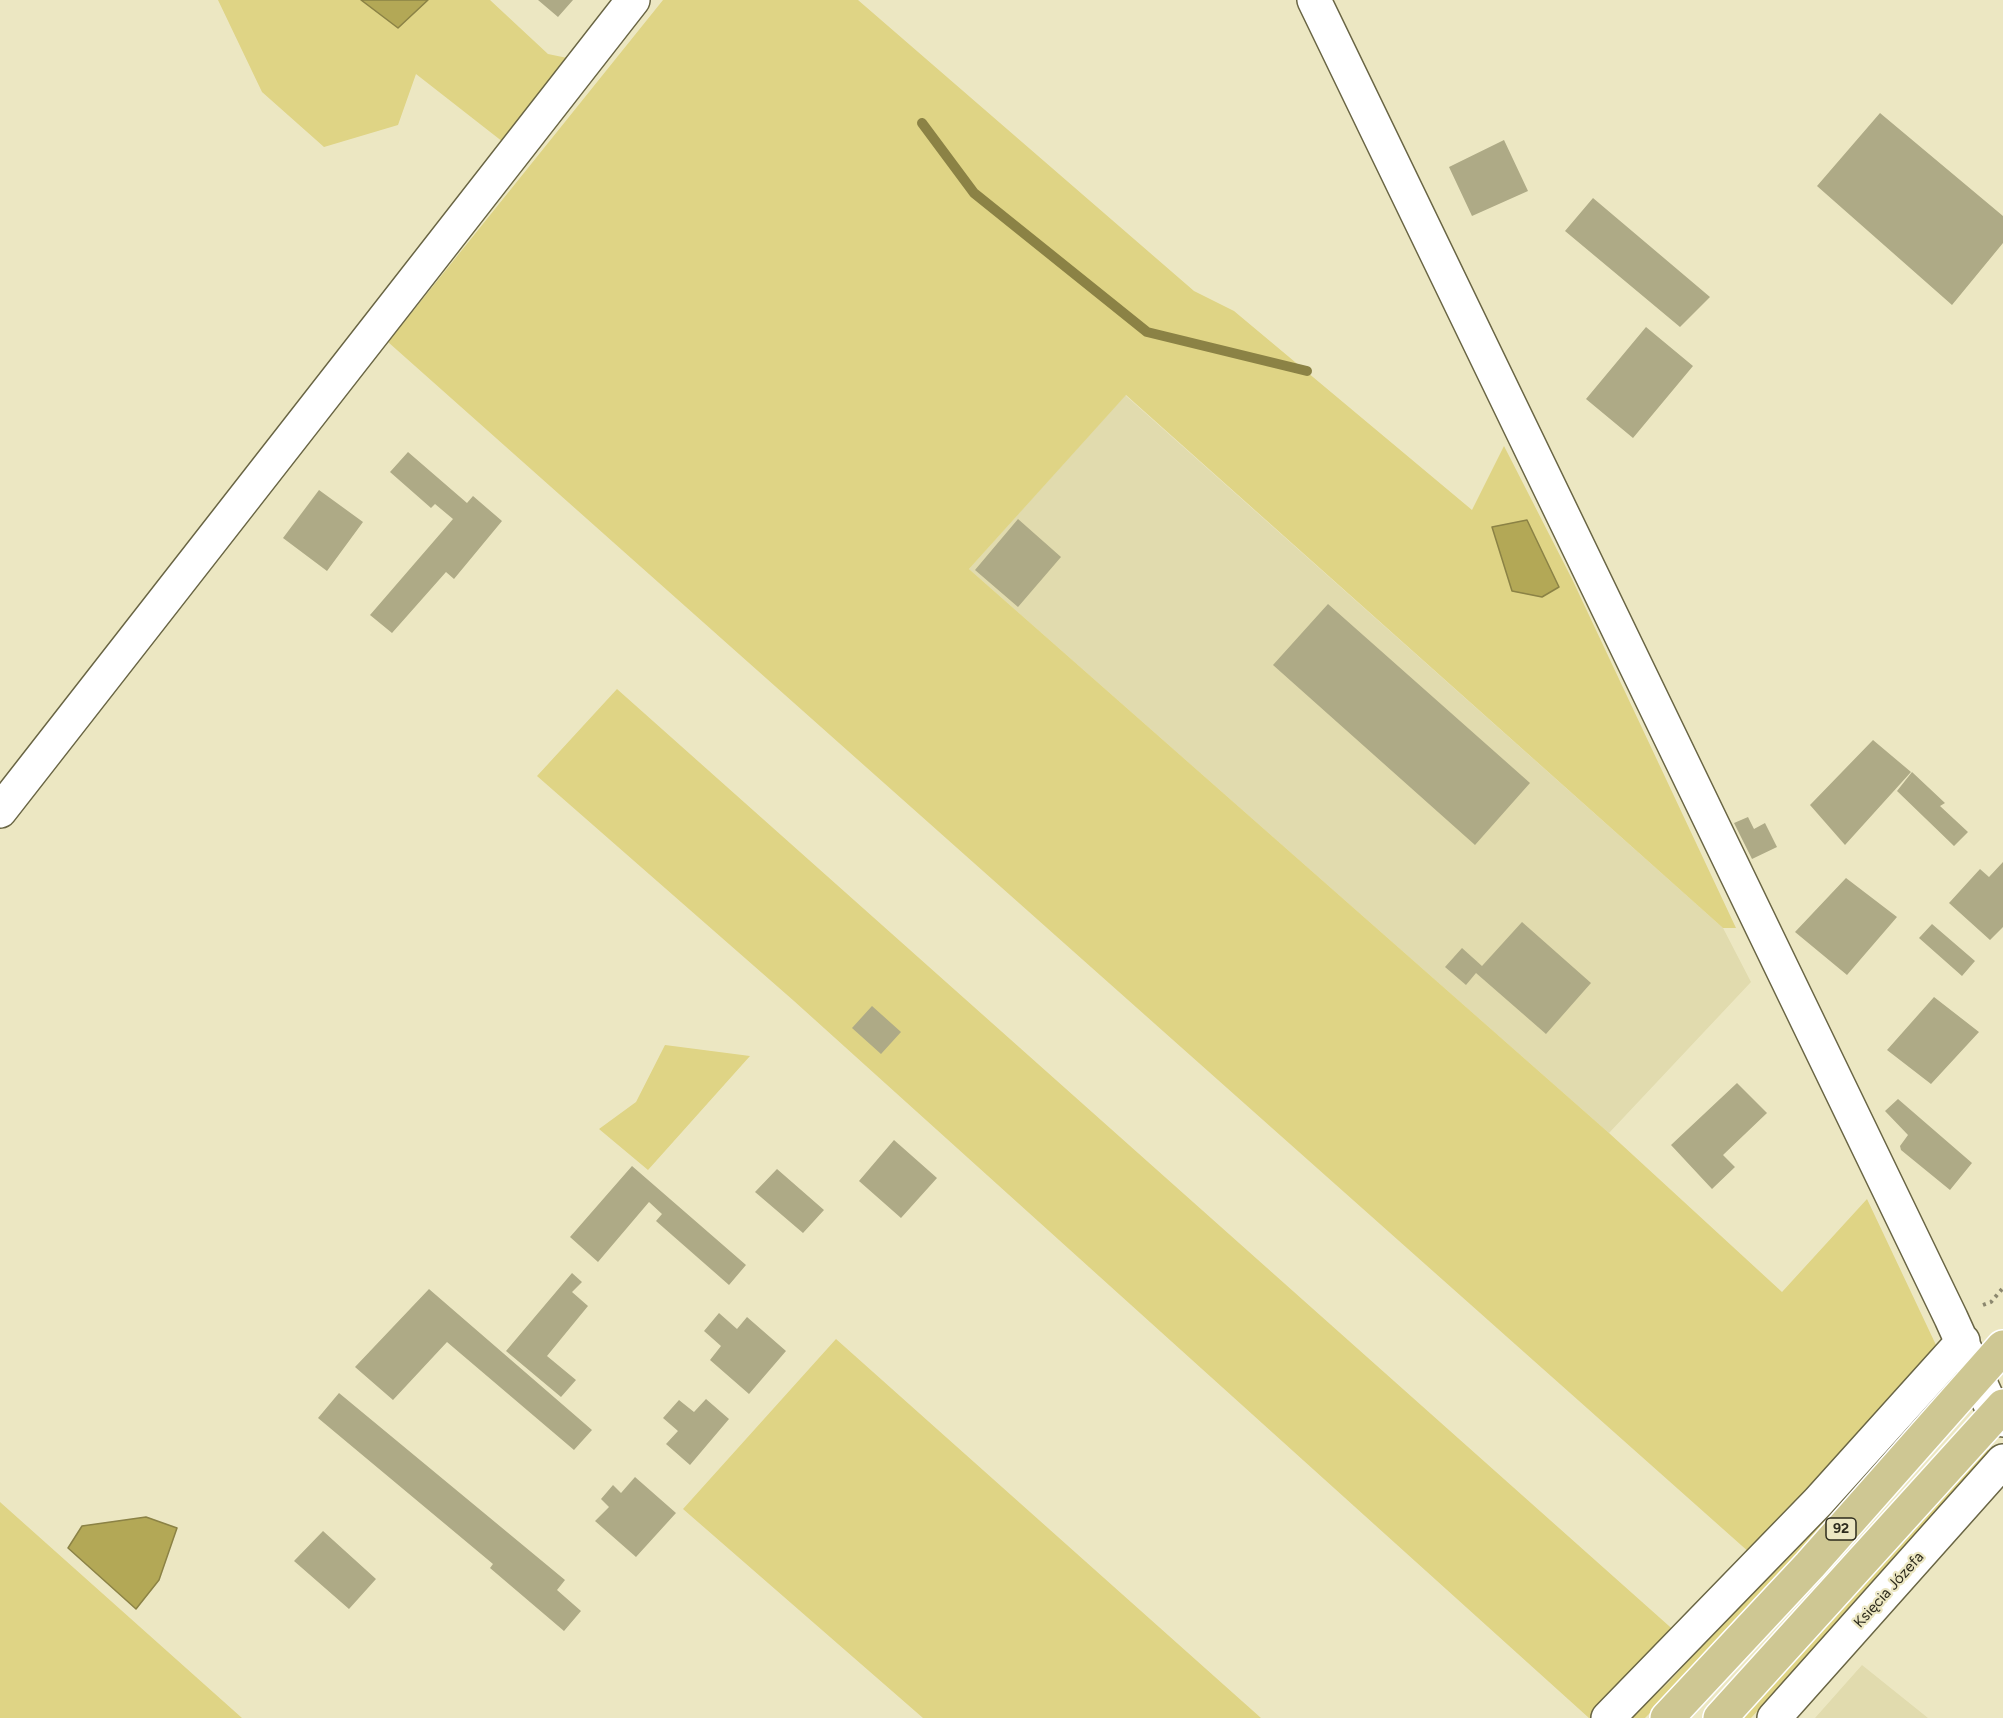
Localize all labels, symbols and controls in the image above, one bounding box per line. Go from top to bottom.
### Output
road number: 92 [1826,1518,1856,1540]
street label: Księcia Józefa [1850,1548,1928,1632]

